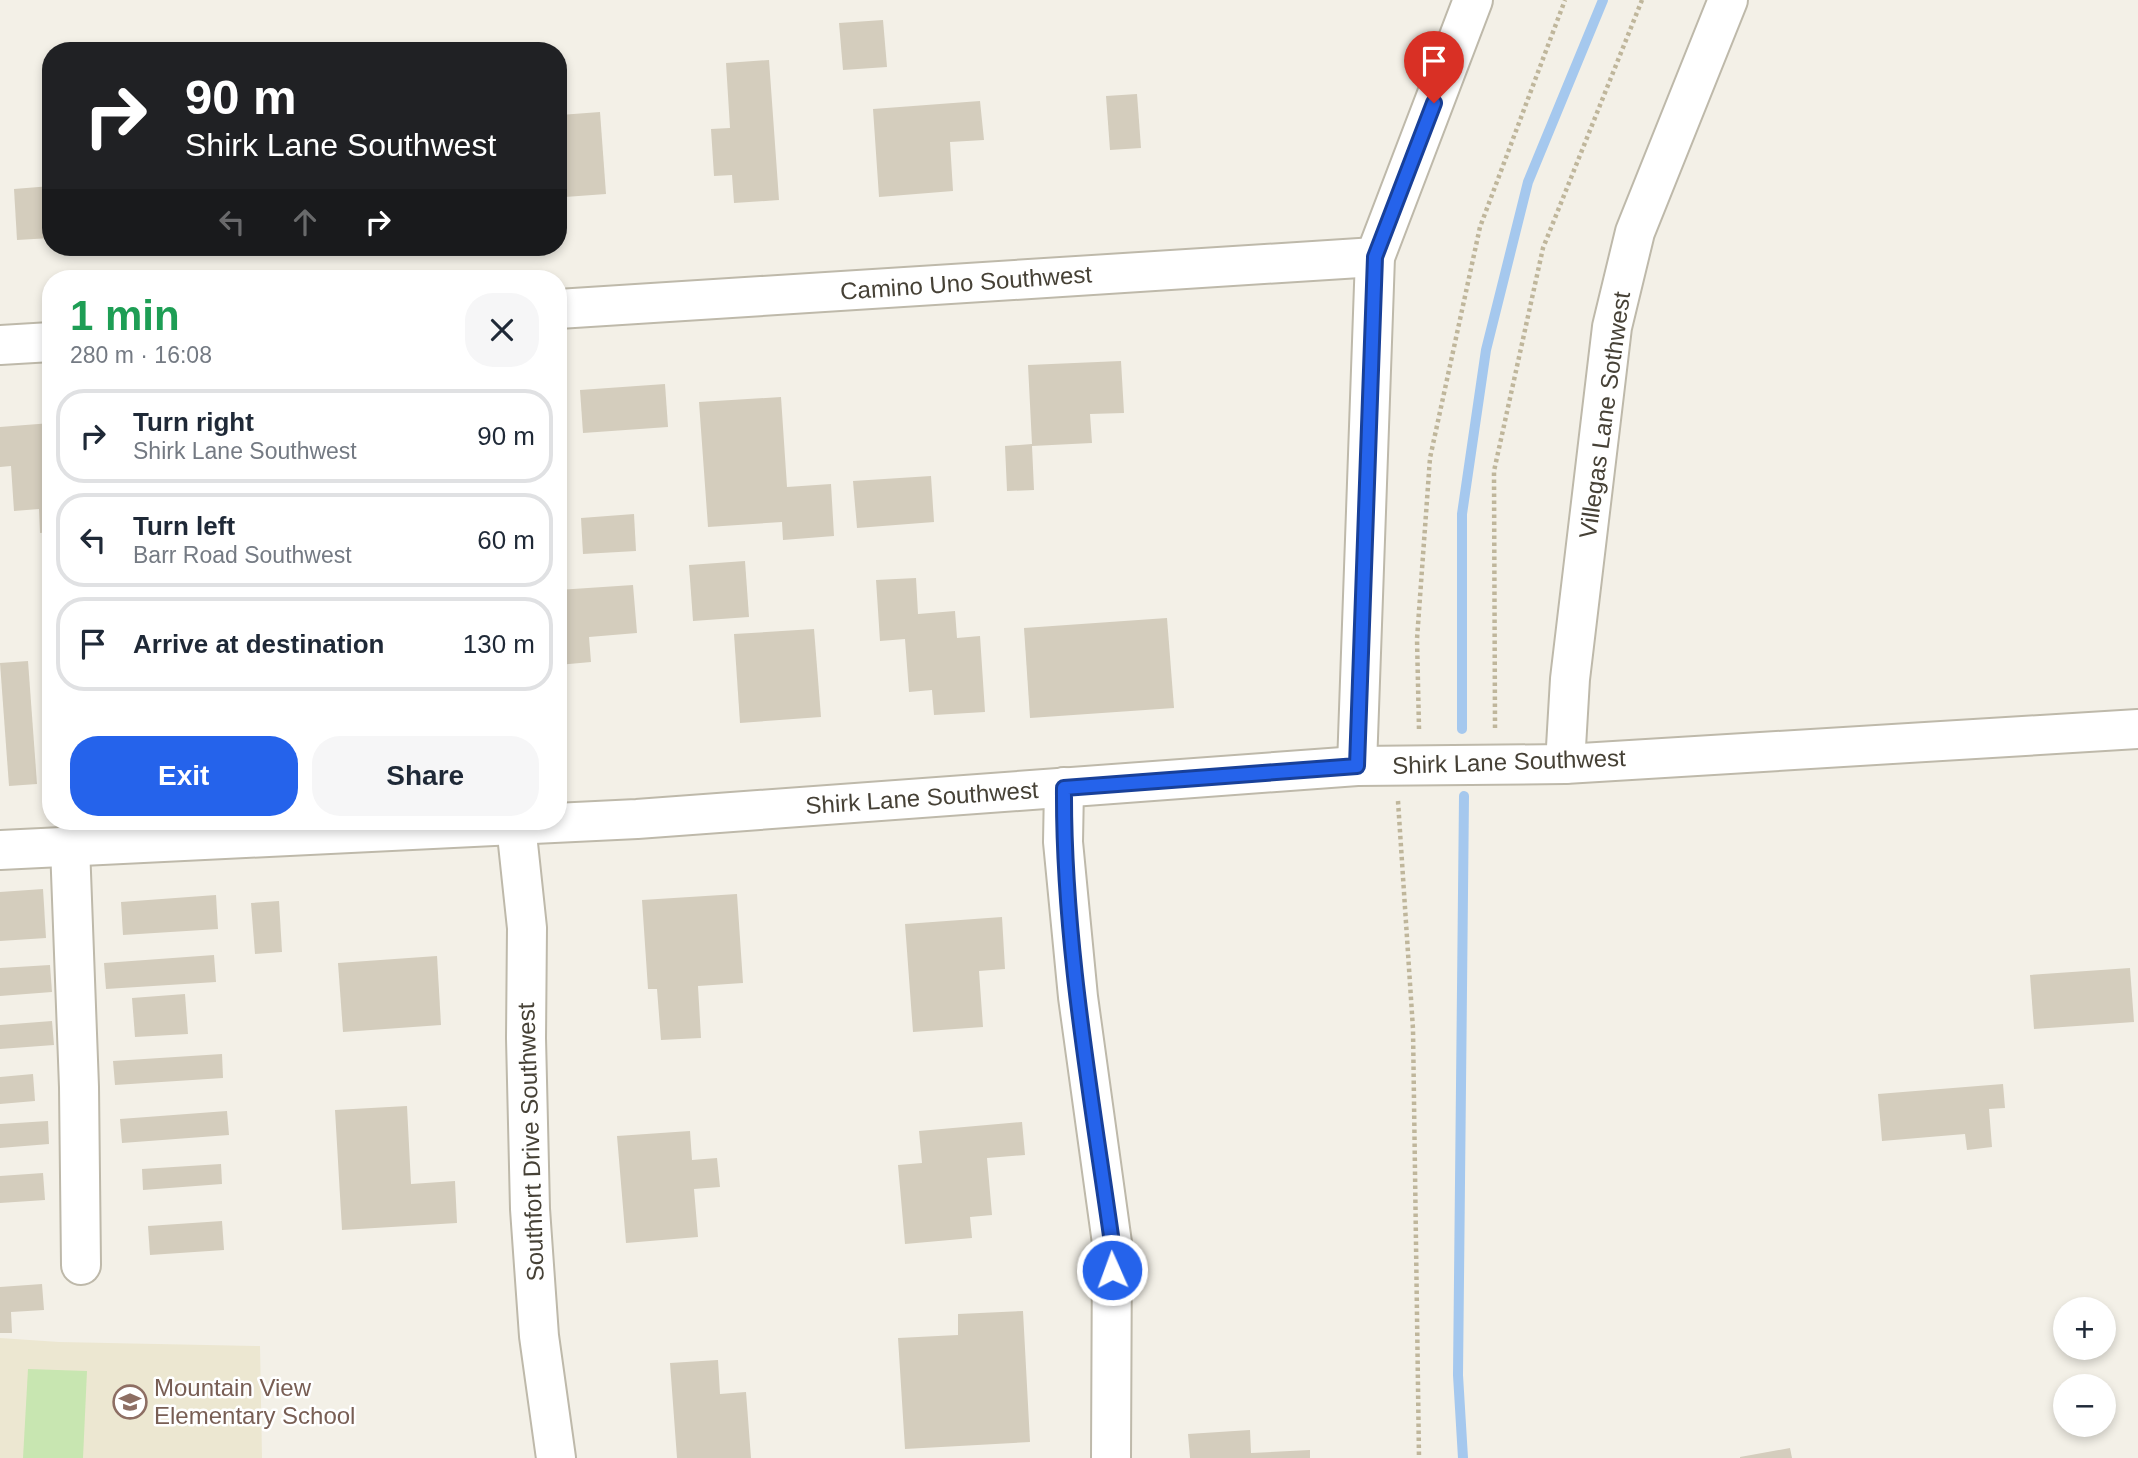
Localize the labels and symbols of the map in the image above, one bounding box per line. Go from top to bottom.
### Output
pin [1404,31,1464,103]
street label: Camino Uno Southwest [839,260,1093,305]
street label: Villegas Lane Sothwest [1574,289,1635,540]
street label: Shirk Lane Southwest [1392,744,1626,779]
street label: Shirk Lane Southwest [805,776,1040,819]
street label: Southfort Drive Southwest [512,1002,549,1282]
position arrow [1075,1233,1149,1307]
place label: Mountain View Elementary School [154,1374,355,1429]
school or university icon: Mountain View Elementary School [111,1383,149,1421]

